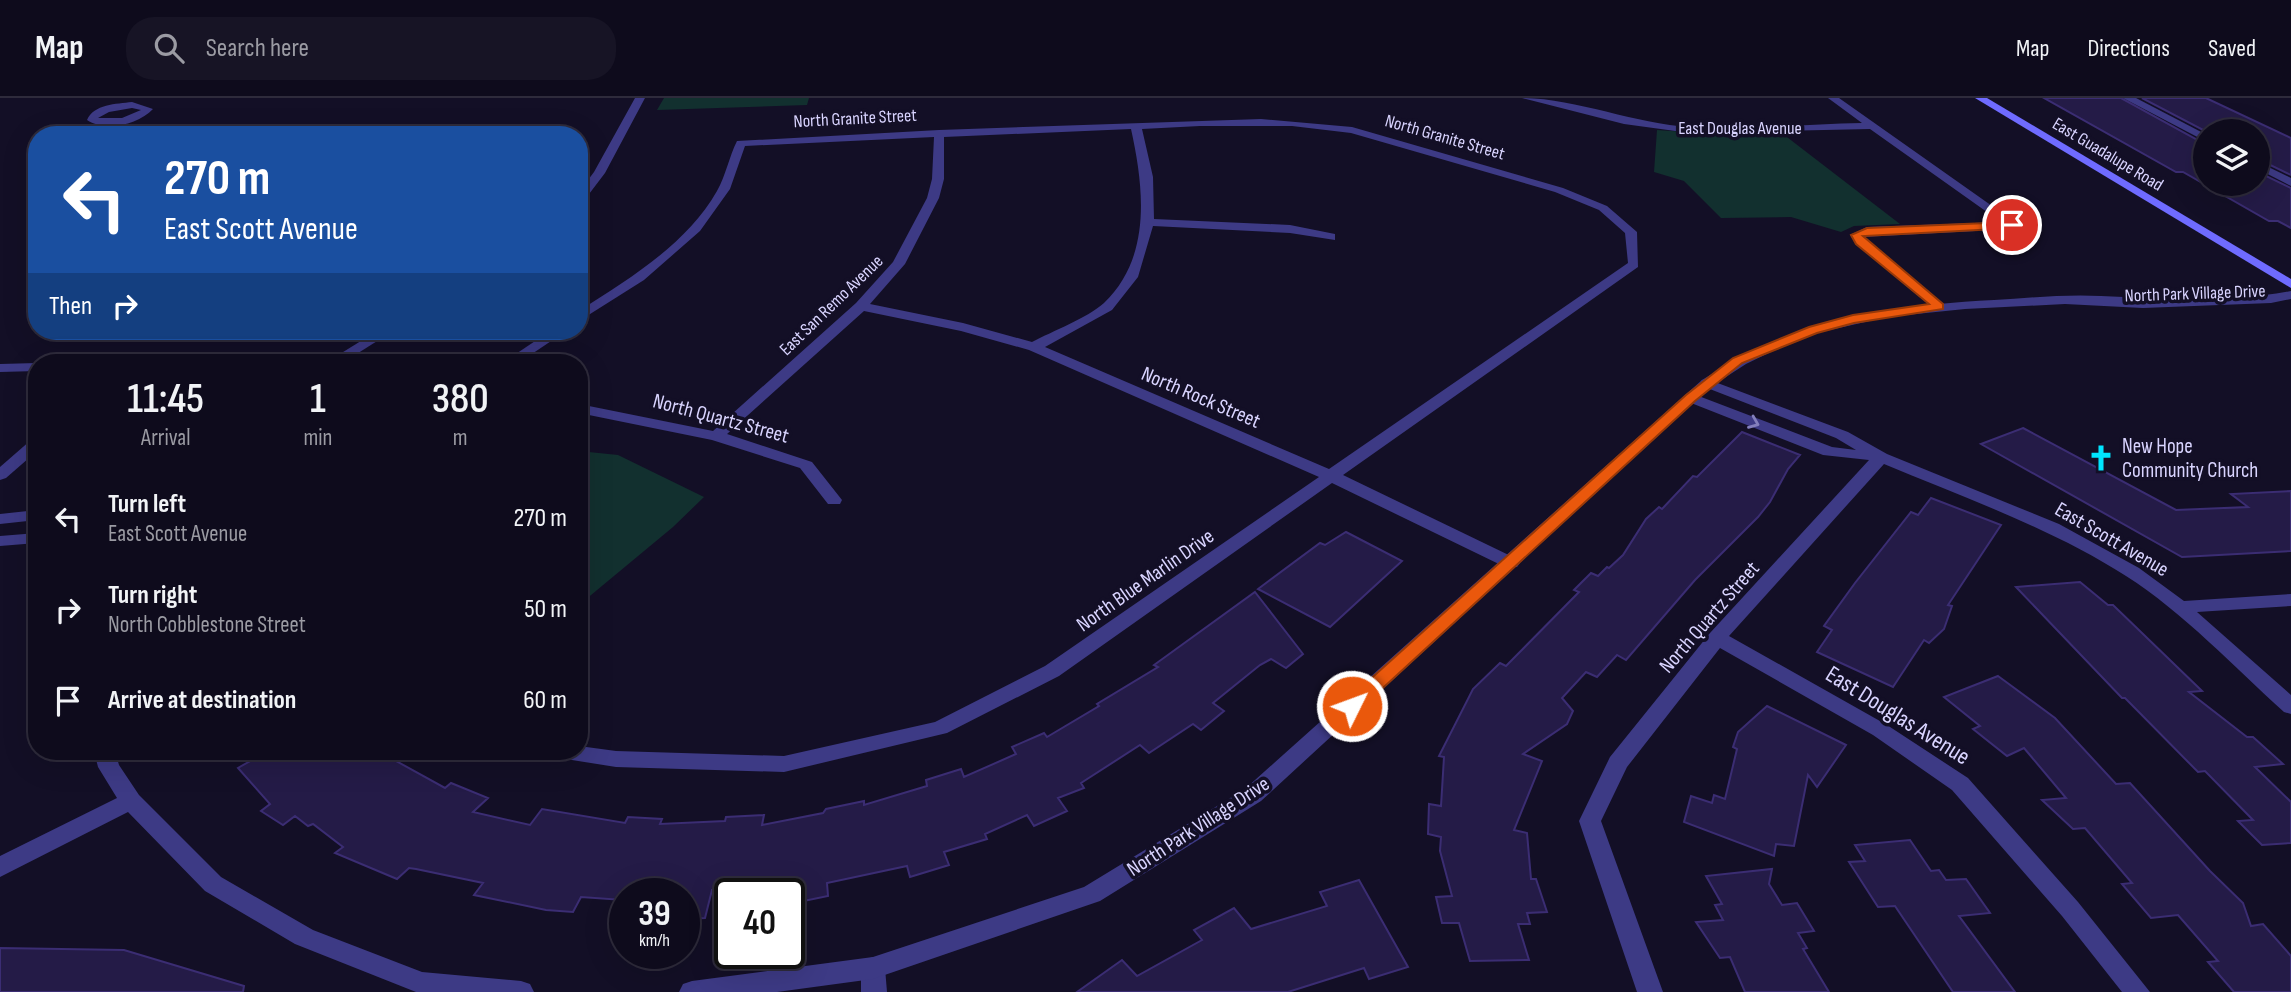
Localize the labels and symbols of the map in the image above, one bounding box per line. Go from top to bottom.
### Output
street label: North Granite Street [793,105,918,132]
street label: North Granite Street [1383,110,1508,165]
street label: East Guadalupe Road [2049,113,2167,196]
street label: East Douglas Avenue [1678,118,1802,139]
pin [1982,195,2042,255]
street label: East San Remo Avenue [775,251,887,360]
street label: North Park Village Drive [2124,281,2266,306]
street label: North Rock Street [1138,361,1264,434]
street label: North Quartz Street [650,388,792,449]
one-way arrow [1748,414,1760,428]
place label: New Hope Community Church [2122,434,2258,483]
church icon: New Hope Community Church [2086,443,2116,473]
street label: East Scott Avenue [2050,497,2173,582]
street label: North Blue Marlin Drive [1072,524,1219,637]
street label: North Quartz Street [1654,556,1765,678]
street label: East Douglas Avenue [1820,659,1975,771]
position arrow [1315,669,1389,743]
street label: North Park Village Drive [1122,771,1274,882]
speed limit sign: 40 [714,878,805,969]

